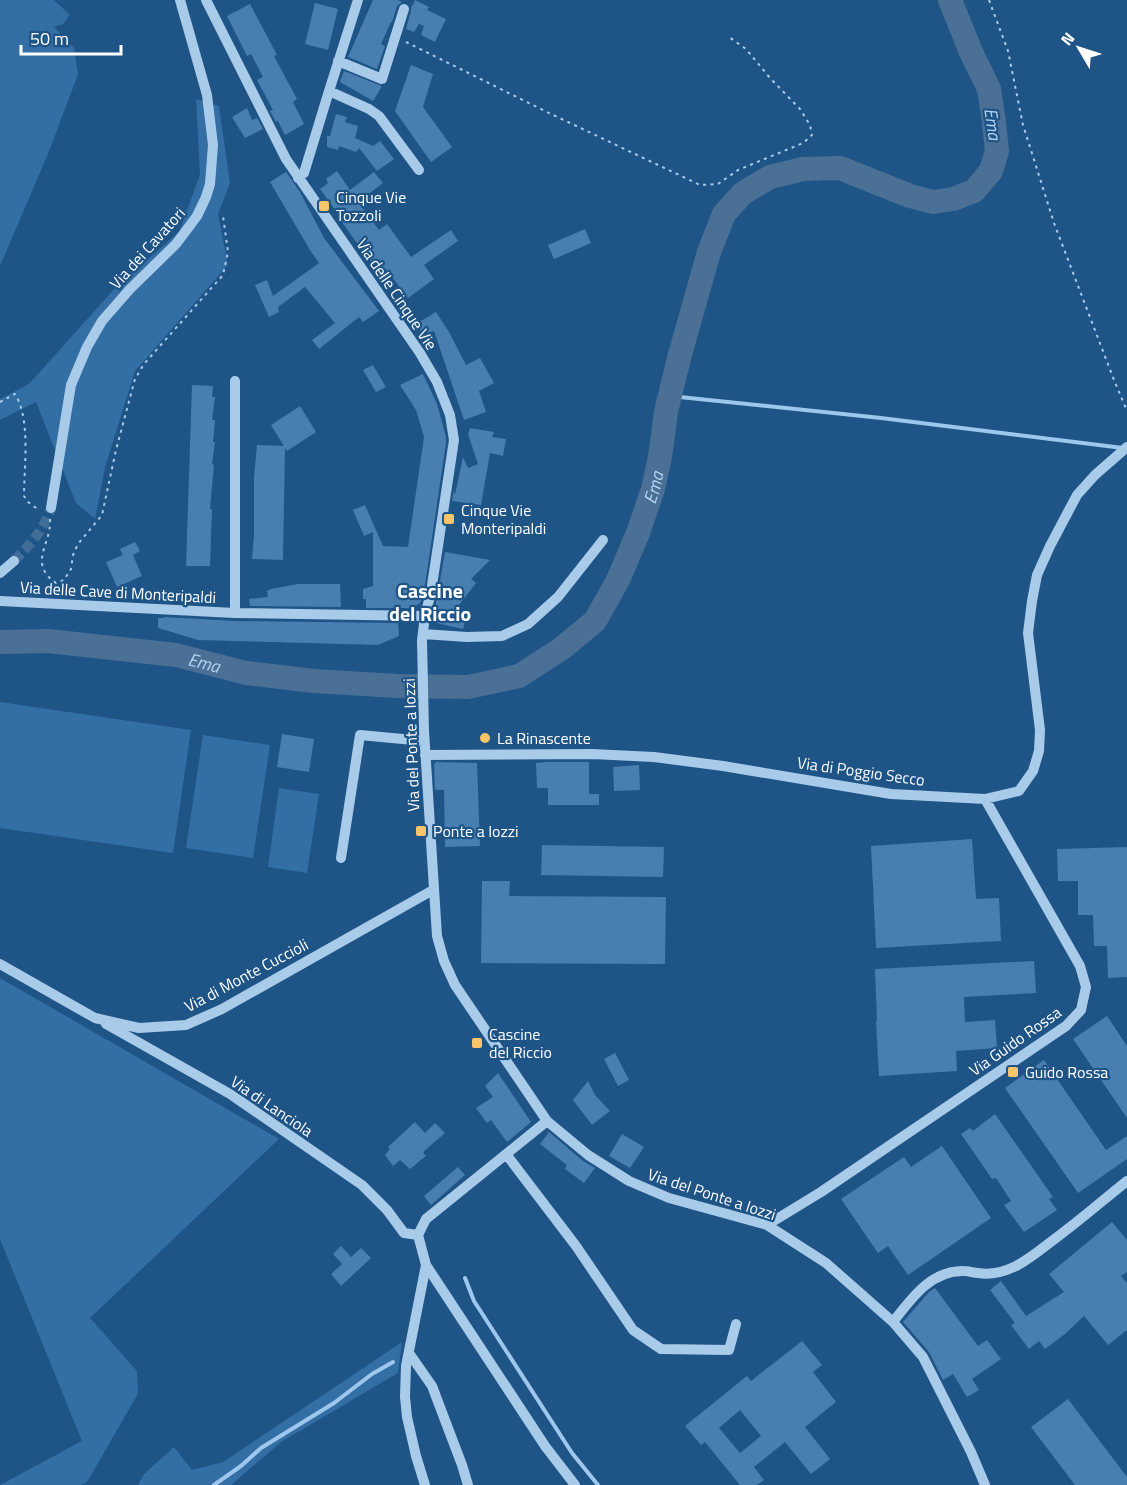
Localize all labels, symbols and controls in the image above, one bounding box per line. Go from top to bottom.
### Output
scale bar [21,18,122,56]
north arrow [1049,18,1109,78]
text: 50 m [30,25,69,52]
text: N [1055,27,1080,50]
water label: Ema [977,106,1009,143]
place label: Cinque Vie Tozzoli [336,185,406,227]
marker: Cinque Vie Tozzoli [317,199,331,213]
street label: Via dei Cavatori [104,202,190,294]
street label: Via delle Cinque Vie [351,233,443,355]
water label: Ema [636,468,670,507]
place label: Cinque Vie Monteripaldi [461,498,546,540]
marker: Cinque Vie Monteripaldi [442,512,456,526]
street label: Via delle Cave di Monteripaldi [19,575,217,609]
district label: Cascine del Riccio [389,575,471,629]
water label: Ema [185,645,224,680]
street label: Via del Ponte a Iozzi [397,678,425,812]
place label: La Rinascente [497,726,591,750]
marker: La Rinascente [478,731,492,745]
street label: Via di Poggio Secco [796,750,926,792]
place label: Ponte a Iozzi [433,819,519,843]
marker: Ponte a Iozzi [414,824,428,838]
street label: Via di Monte Cuccioli [180,932,312,1018]
street label: Via Guido Rossa [965,1002,1065,1080]
place label: Cascine del Riccio [489,1022,552,1064]
marker: Cascine del Riccio [470,1036,484,1050]
place label: Guido Rossa [1025,1062,1108,1082]
marker: Guido Rossa [1006,1065,1020,1079]
street label: Via di Lanciola [226,1070,318,1142]
street label: Via del Ponte a Iozzi [645,1162,779,1226]

